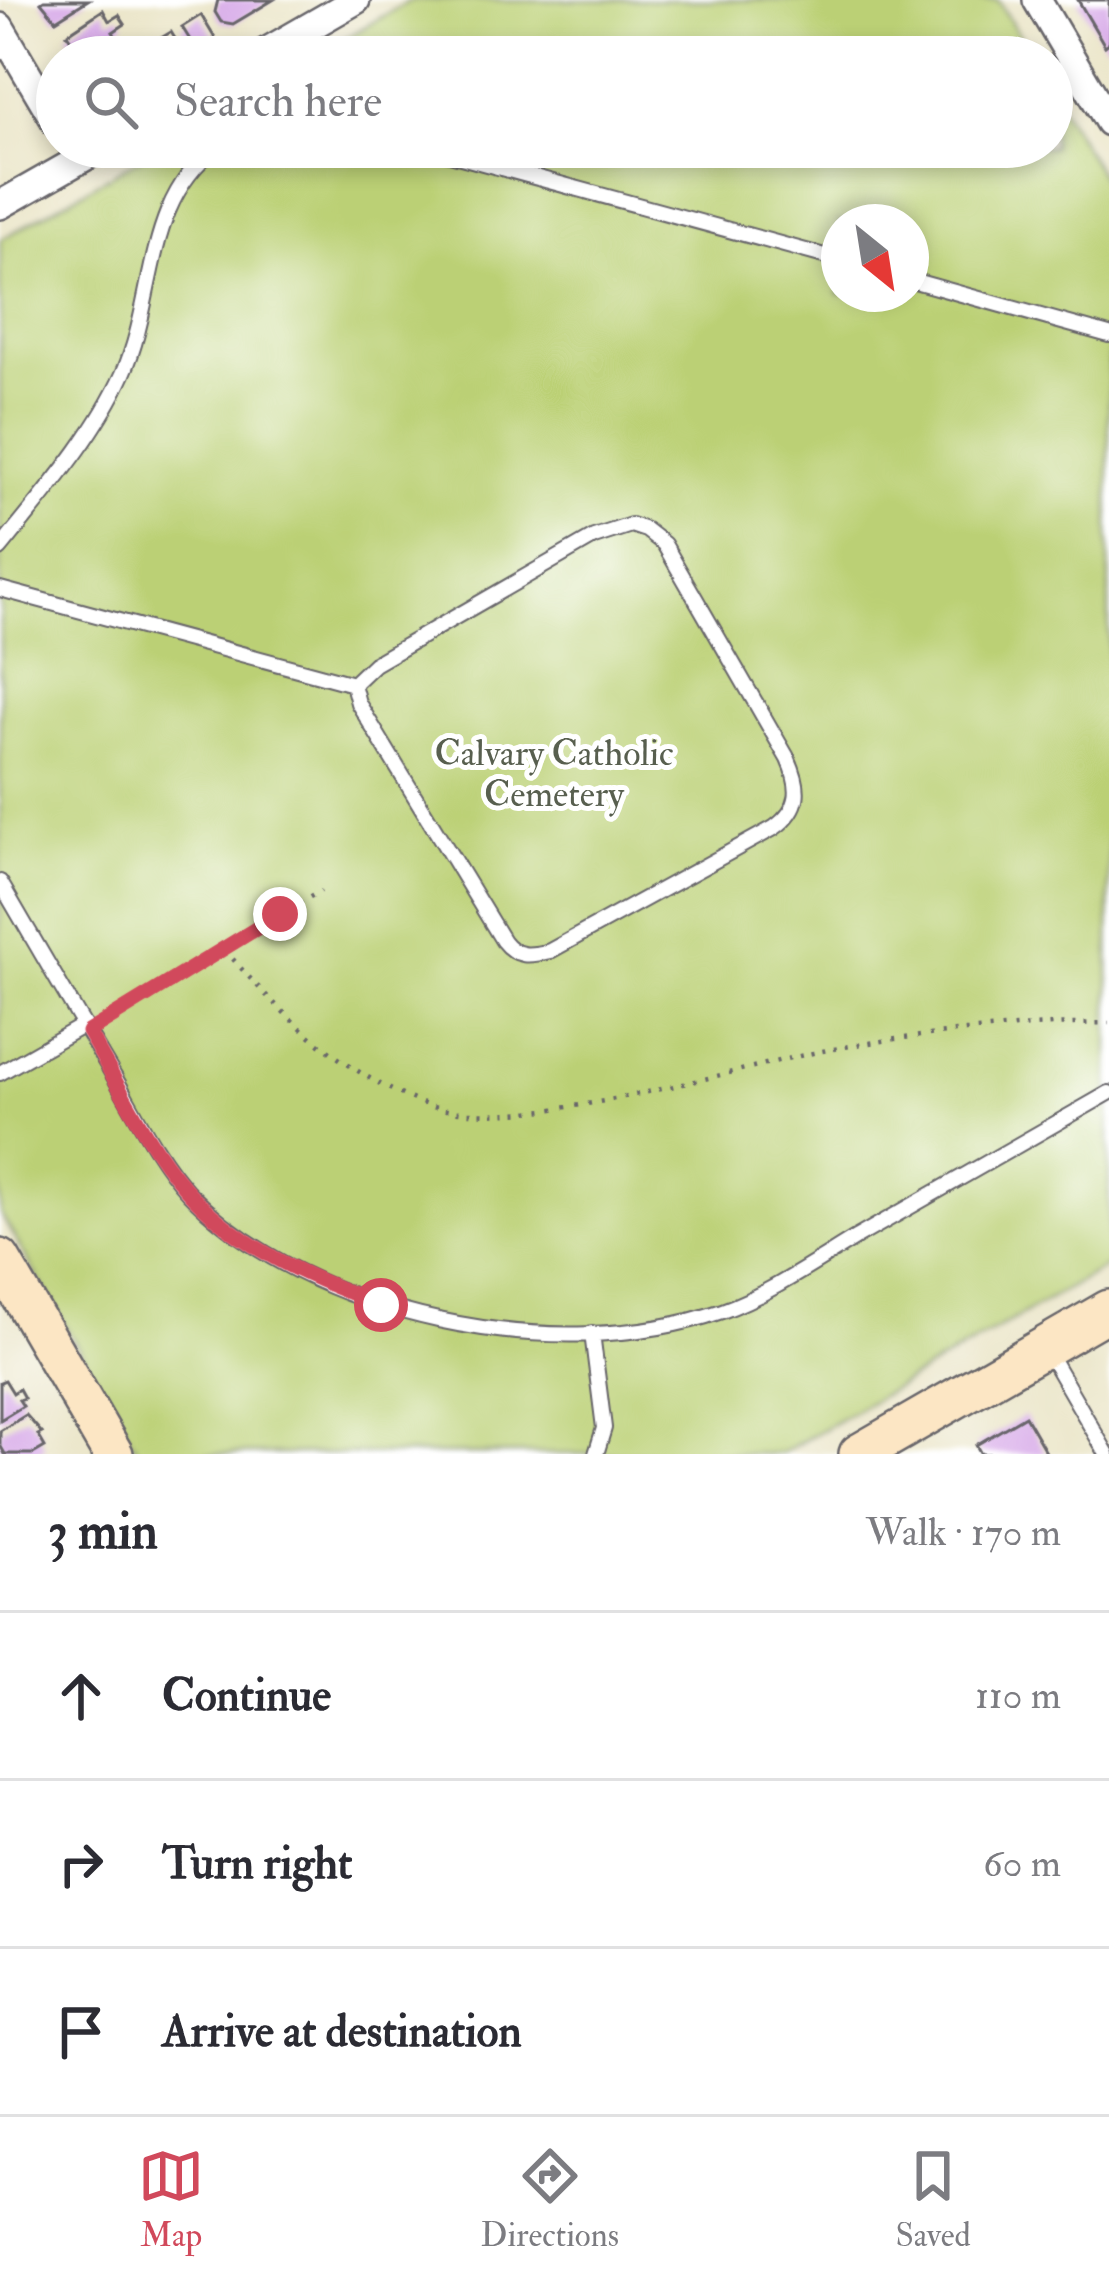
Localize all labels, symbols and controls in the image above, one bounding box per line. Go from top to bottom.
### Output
search box [36,36,1073,168]
icon: search [78,69,144,135]
text: Search here [174,74,382,130]
north arrow [821,204,929,312]
park label: Calvary Catholic Cemetery [435,731,673,817]
route end [253,887,307,941]
route start [354,1278,408,1332]
text: 3 min [48,1500,158,1564]
text: Walk · 170 m [866,1508,1061,1557]
icon: ahead [48,1663,114,1729]
text: Continue [162,1668,331,1724]
text: 110 m [975,1671,1061,1720]
icon: right [48,1831,114,1897]
text: Turn right [162,1836,352,1892]
text: 60 m [983,1839,1061,1888]
icon: arrive [48,1999,114,2065]
text: Arrive at destination [162,2004,522,2060]
tab: Map [138,2143,204,2256]
tab: Directions [481,2143,619,2256]
tab: Saved [895,2143,971,2256]

